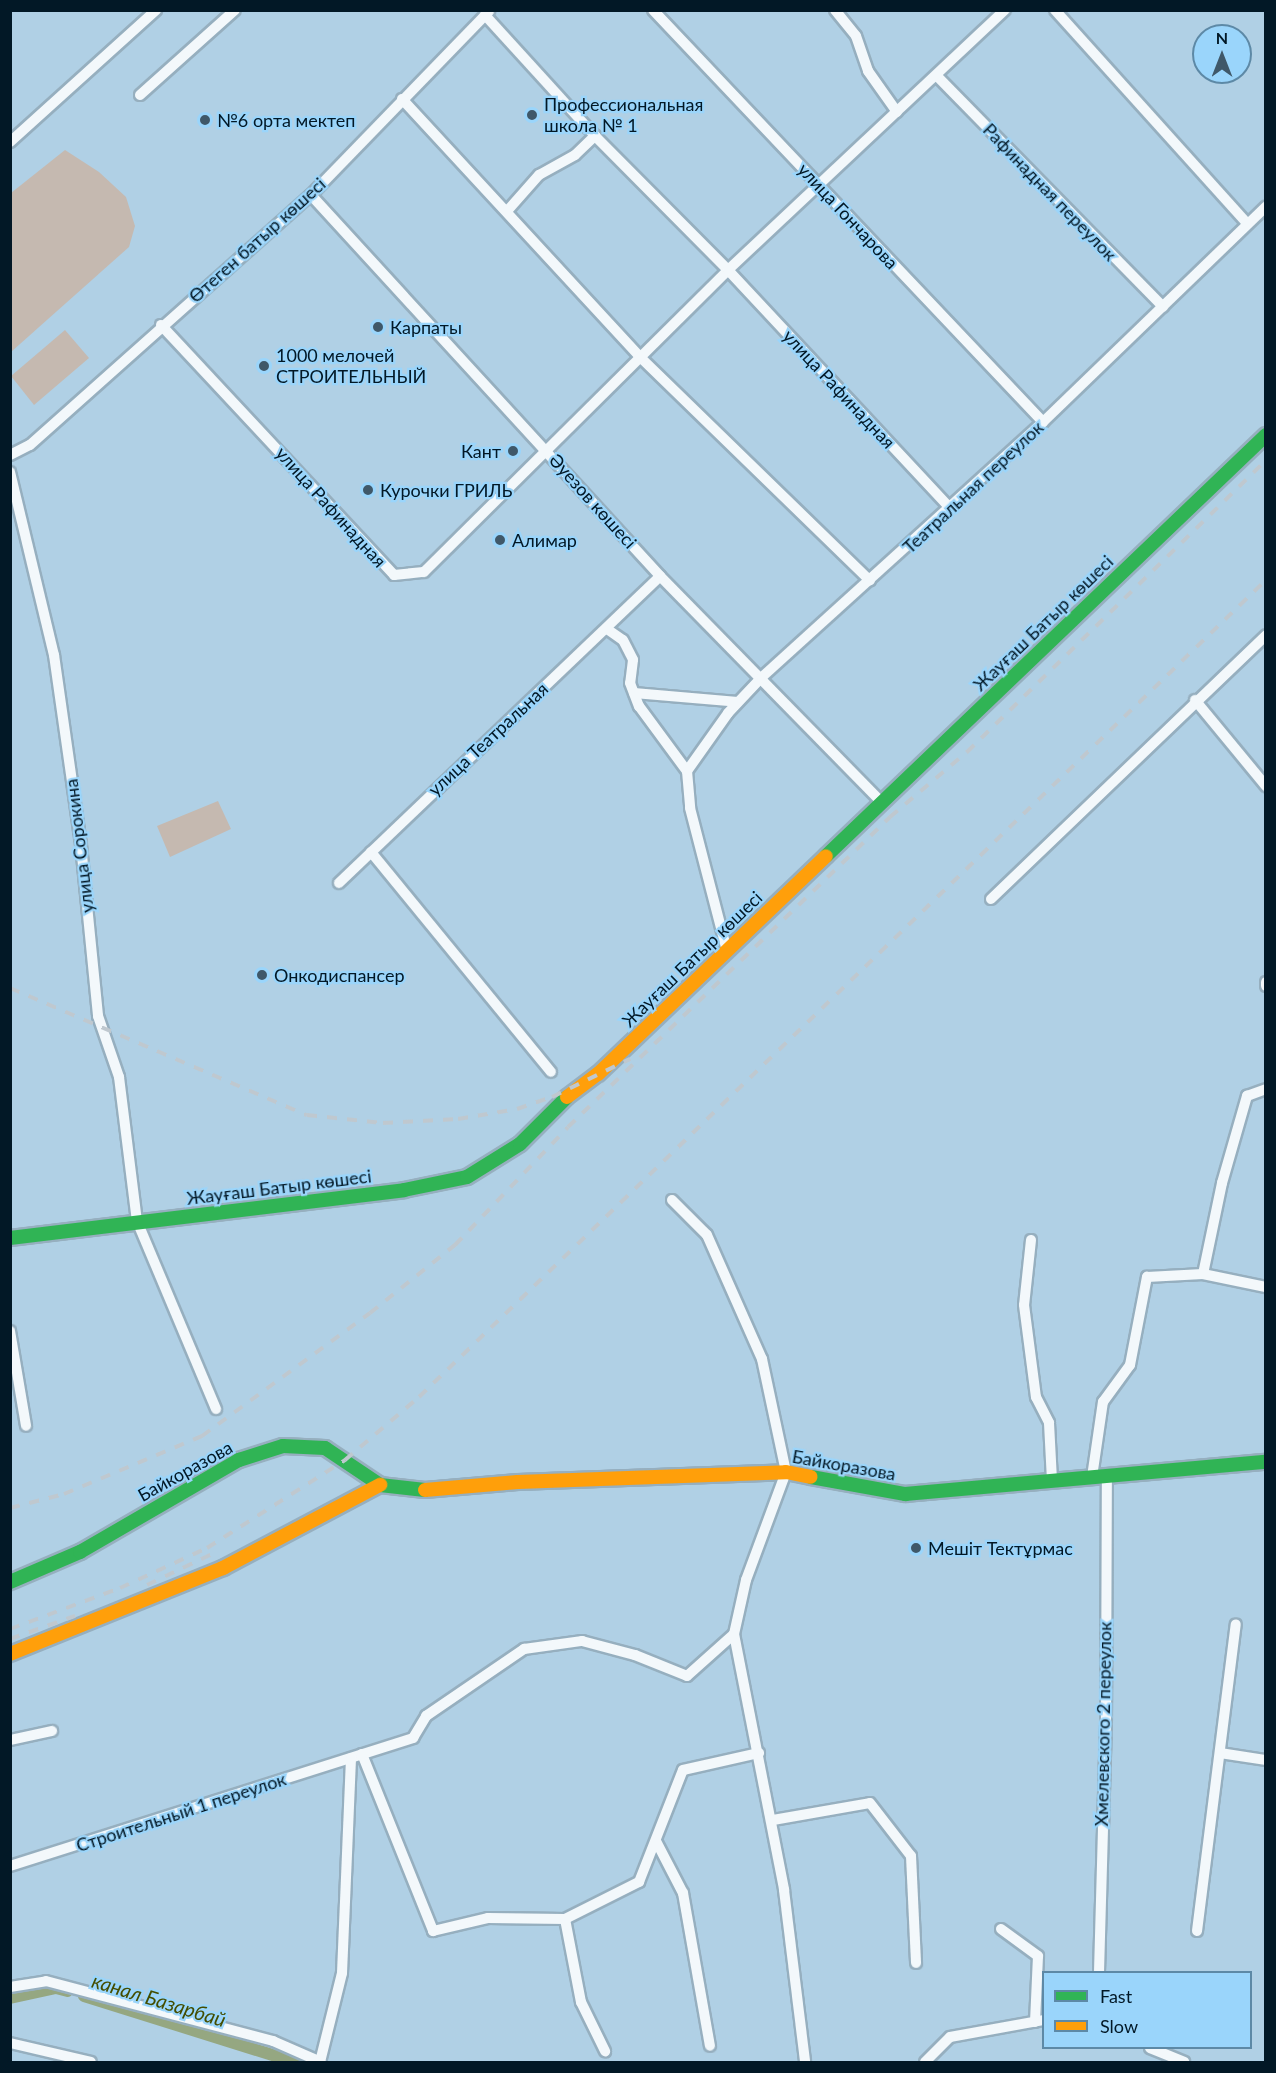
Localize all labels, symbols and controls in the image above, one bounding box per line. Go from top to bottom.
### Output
north arrow [1192,24,1252,84]
text: N [1216,28,1228,47]
place label: Профессиональная школа № 1 [544,94,703,136]
marker: Профессиональная школа № 1 [525,108,539,122]
place label: №6 орта мектеп [217,109,355,131]
marker: №6 орта мектеп [198,113,212,127]
street label: Рафинадная переулок [979,119,1121,265]
street label: улица Гончарова [793,159,903,273]
street label: Өтеген батыр көшесі [184,173,330,307]
place label: Карпаты [390,316,462,338]
marker: Карпаты [371,320,385,334]
street label: улица Рафинадная [778,325,900,453]
place label: 1000 мелочей СТРОИТЕЛЬНЫЙ [276,345,426,388]
marker: 1000 мелочей СТРОИТЕЛЬНЫЙ [257,359,271,373]
street label: Театральная переулок [898,416,1048,558]
place label: Кант [461,440,501,462]
street label: улица Рафинадная [271,442,391,572]
marker: Кант [506,444,520,458]
street label: Әуезов көшесі [545,449,641,553]
place label: Курочки ГРИЛЬ [380,479,512,501]
marker: Курочки ГРИЛЬ [361,483,375,497]
place label: Алимар [512,529,577,551]
marker: Алимар [493,533,507,547]
street label: Жауғаш Батыр көшесі [969,551,1117,695]
street label: улица Театральная [424,678,552,800]
street label: улица Сорокина [60,778,98,914]
street label: Жауғаш Батыр көшесі [618,887,766,1031]
place label: Онкодиспансер [274,964,404,986]
marker: Онкодиспансер [255,968,269,982]
street label: Жауғаш Батыр көшесі [185,1165,373,1209]
street label: Байкоразова [134,1436,236,1506]
street label: Байкоразова [791,1445,897,1485]
place label: Мешіт Тектұрмас [928,1537,1073,1559]
marker: Мешіт Тектұрмас [909,1541,923,1555]
street label: Хмелевского 2 переулок [1090,1621,1116,1827]
street label: Строительный 1 переулок [73,1768,289,1856]
water label: канал Базарбай [89,1968,229,2032]
legend [1042,1971,1252,2049]
text: Fast [1100,1985,1132,2007]
text: Slow [1100,2015,1138,2037]

